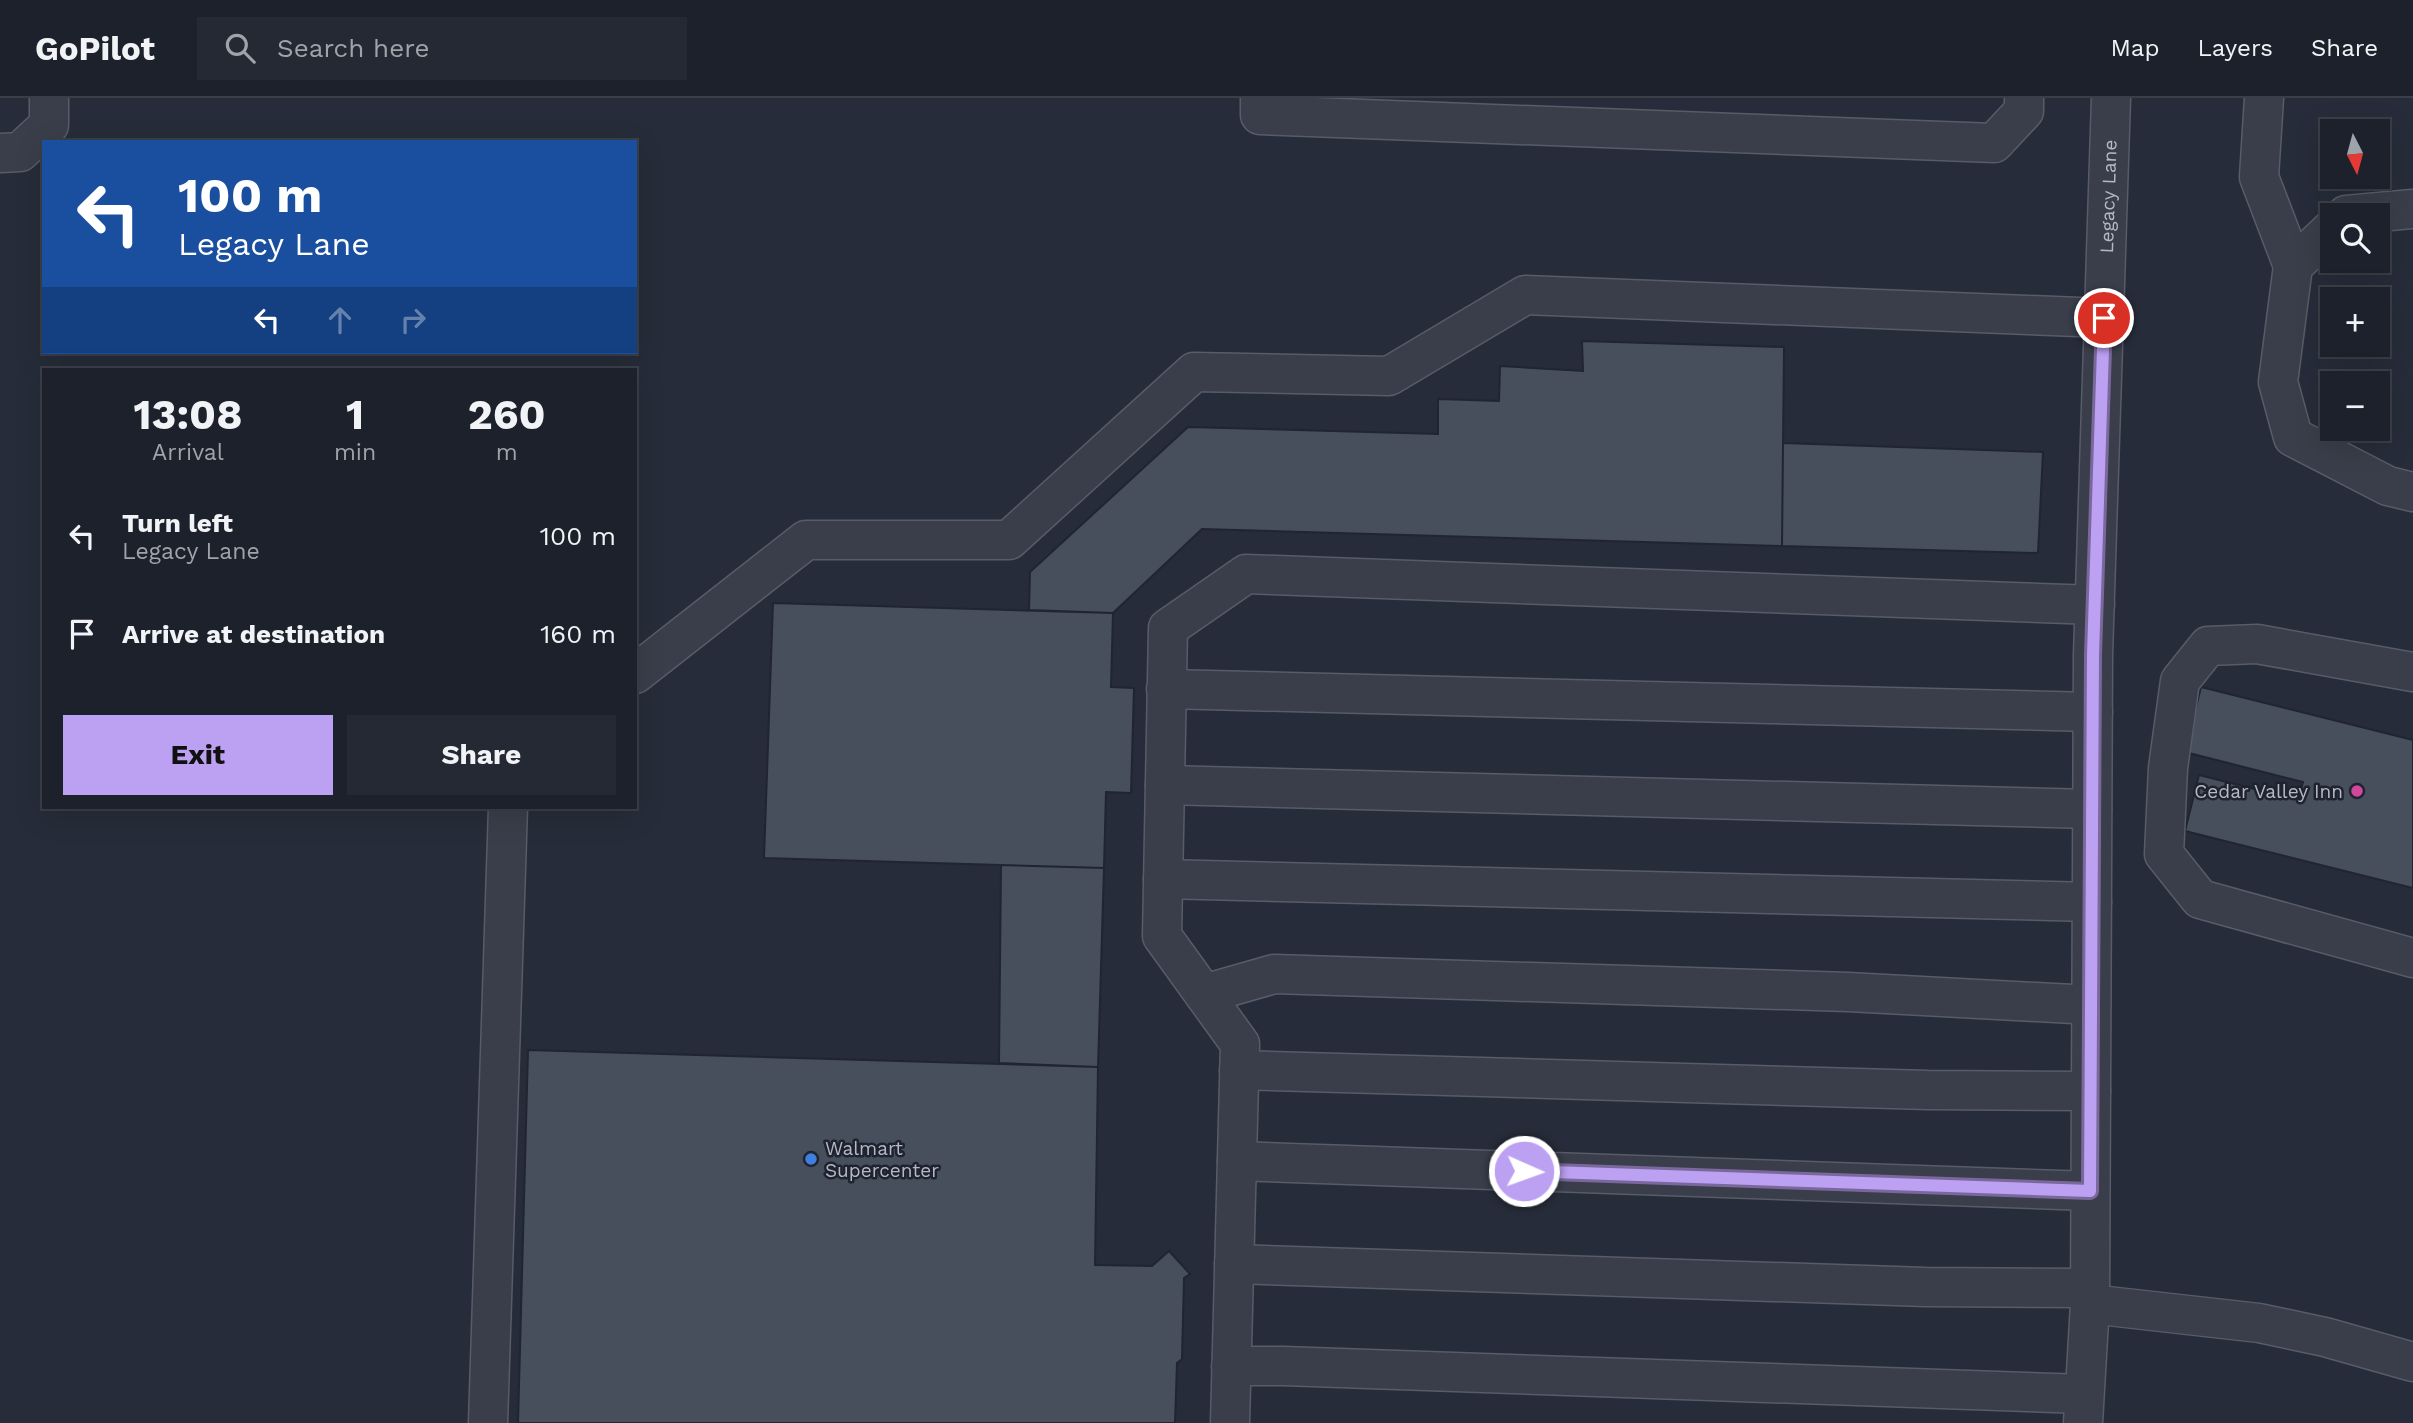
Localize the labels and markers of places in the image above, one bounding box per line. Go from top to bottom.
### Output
pin [2074,288,2134,348]
place label: Cedar Valley Inn [2194,780,2343,803]
marker: Cedar Valley Inn [2349,783,2365,799]
place label: Walmart Supercenter [825,1137,939,1182]
marker: Walmart Supercenter [803,1151,819,1167]

